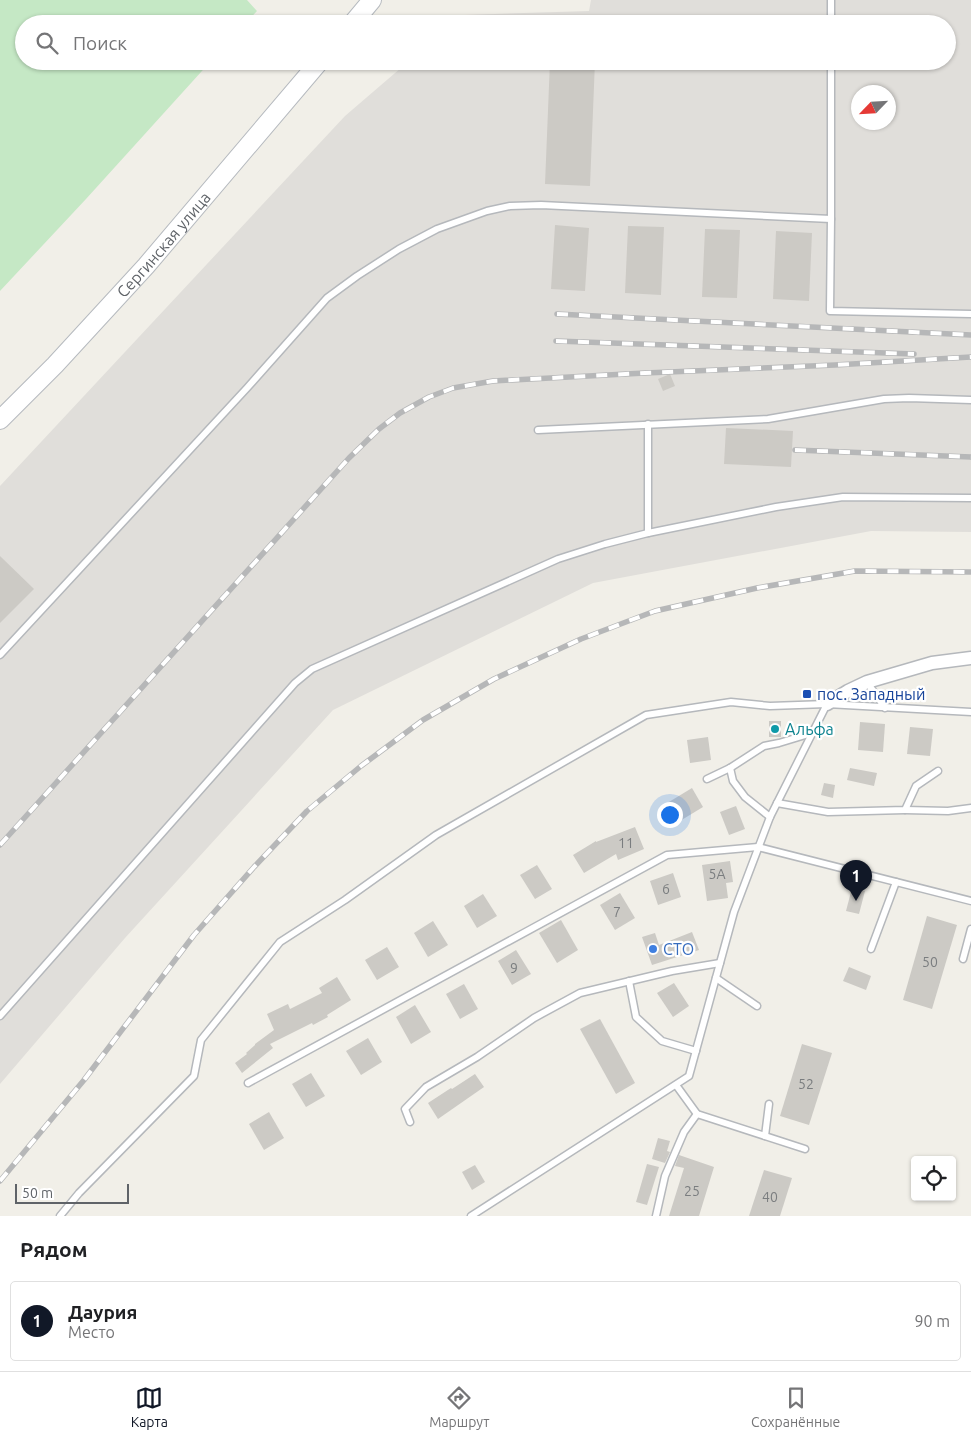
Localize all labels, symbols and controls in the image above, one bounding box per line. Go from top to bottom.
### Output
search box [15,15,956,70]
icon: search [33,29,61,57]
text: Поиск [73,32,127,54]
north arrow [851,85,896,130]
street label: Сергинская улица [113,188,214,301]
place label: пос. Западный [817,685,925,703]
marker: пос. Западный [801,688,813,700]
place label: Альфа [785,720,834,738]
marker: Альфа [769,723,781,735]
your location [657,802,683,828]
house number: 11 [618,835,634,851]
pin: 1 [840,860,872,901]
house number: 5А [709,866,726,882]
house number: 6 [662,881,670,897]
house number: 7 [613,904,621,920]
place label: СТО [663,940,694,958]
marker: СТО [647,943,659,955]
house number: 50 [922,954,938,970]
house number: 9 [510,960,518,976]
house number: 52 [798,1076,814,1092]
map controls [911,1156,956,1201]
button: locate [911,1156,956,1201]
scale bar [15,1181,129,1204]
house number: 25 [684,1183,700,1199]
text: 50 m [22,1185,53,1201]
house number: 40 [762,1189,778,1205]
text: Рядом [20,1237,88,1261]
text: Даурия [68,1301,137,1323]
text: 1 [32,1312,42,1330]
text: 90 m [914,1312,950,1330]
text: Место [68,1323,115,1341]
tab: Карта [131,1384,168,1430]
tab: Маршрут [429,1384,490,1430]
tab: Сохранённые [751,1384,840,1430]

